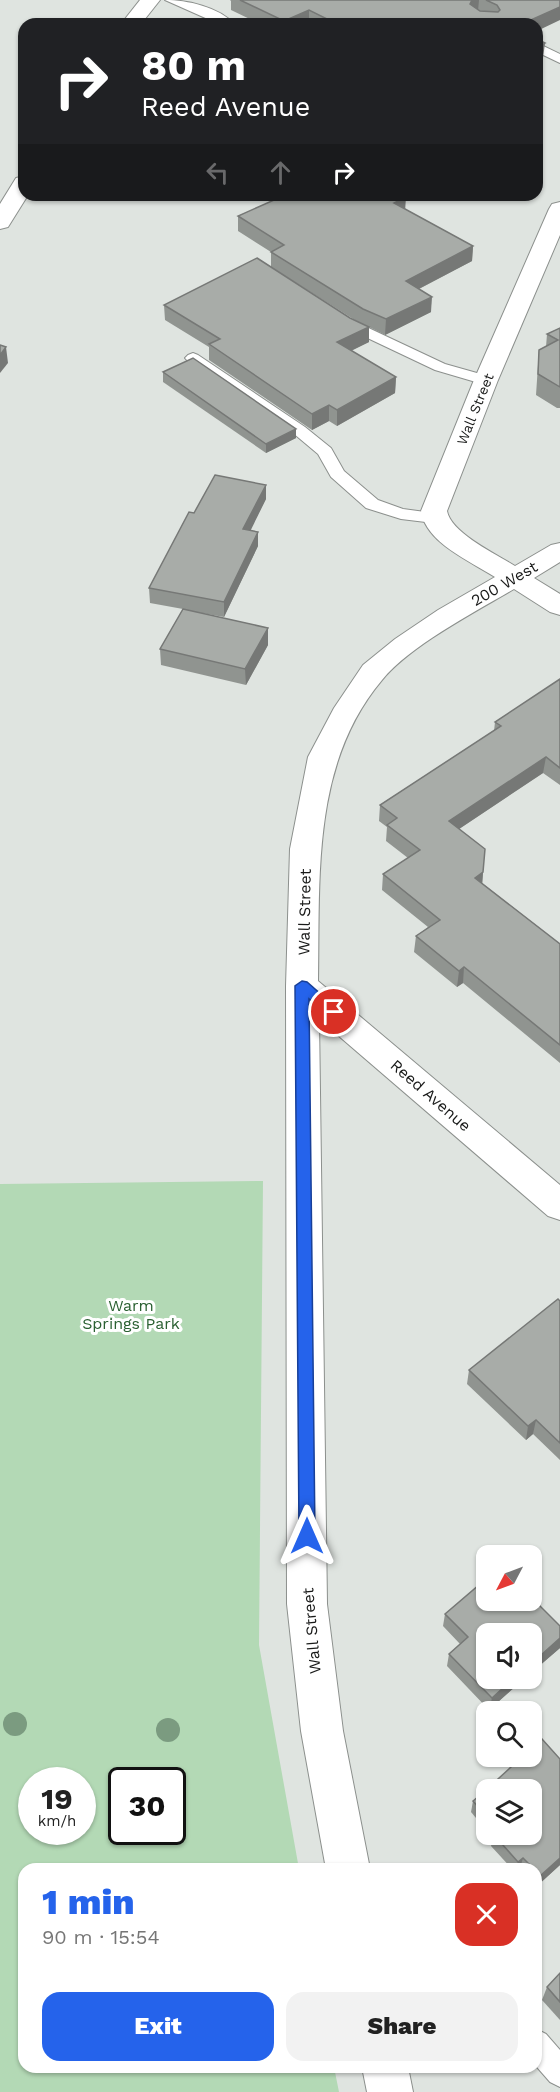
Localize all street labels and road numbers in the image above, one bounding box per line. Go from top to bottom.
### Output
street label: Wall Street [453,371,497,447]
street label: 200 West [468,557,541,610]
street label: Wall Street [294,868,315,955]
street label: Reed Avenue [387,1055,475,1135]
street label: Wall Street [298,1587,325,1675]

